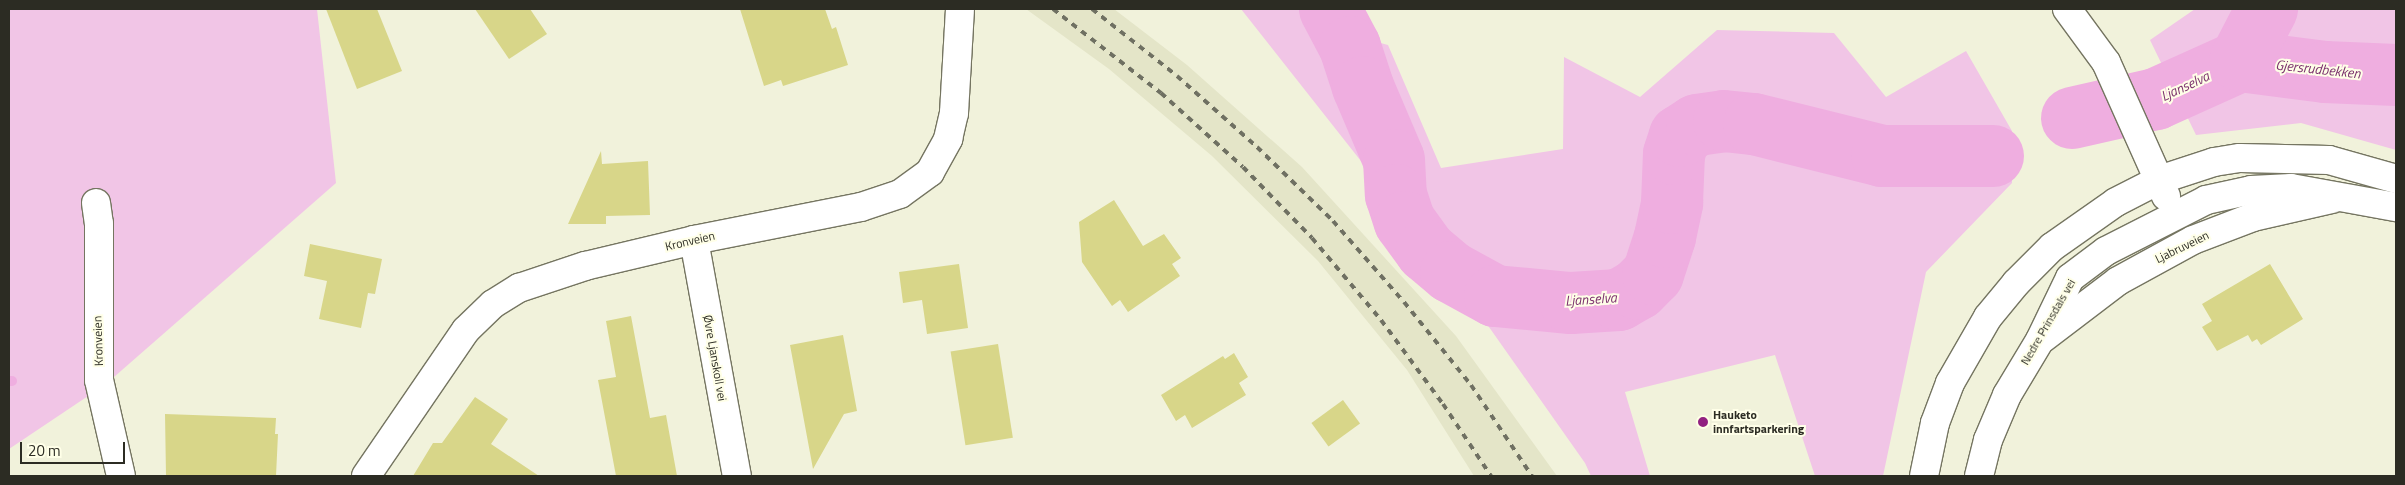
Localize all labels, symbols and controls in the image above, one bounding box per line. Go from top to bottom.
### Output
water label: Gjersrudbekken [2275,56,2361,82]
water label: Ljanselva [2158,67,2212,105]
street label: Kronveien [664,228,716,254]
street label: Ljabruveien [2153,228,2211,266]
street label: Nedre Prinsdals vei [2018,276,2078,368]
water label: Ljanselva [1565,289,1617,309]
street label: Øvre Ljanskoll vei [700,314,730,402]
street label: Kronveien [90,316,106,366]
place label: Hauketo innfartsparkering [1713,408,1804,436]
marker: Hauketo innfartsparkering [1697,416,1709,428]
scale bar [22,432,128,464]
text: 20 m [28,439,61,462]

